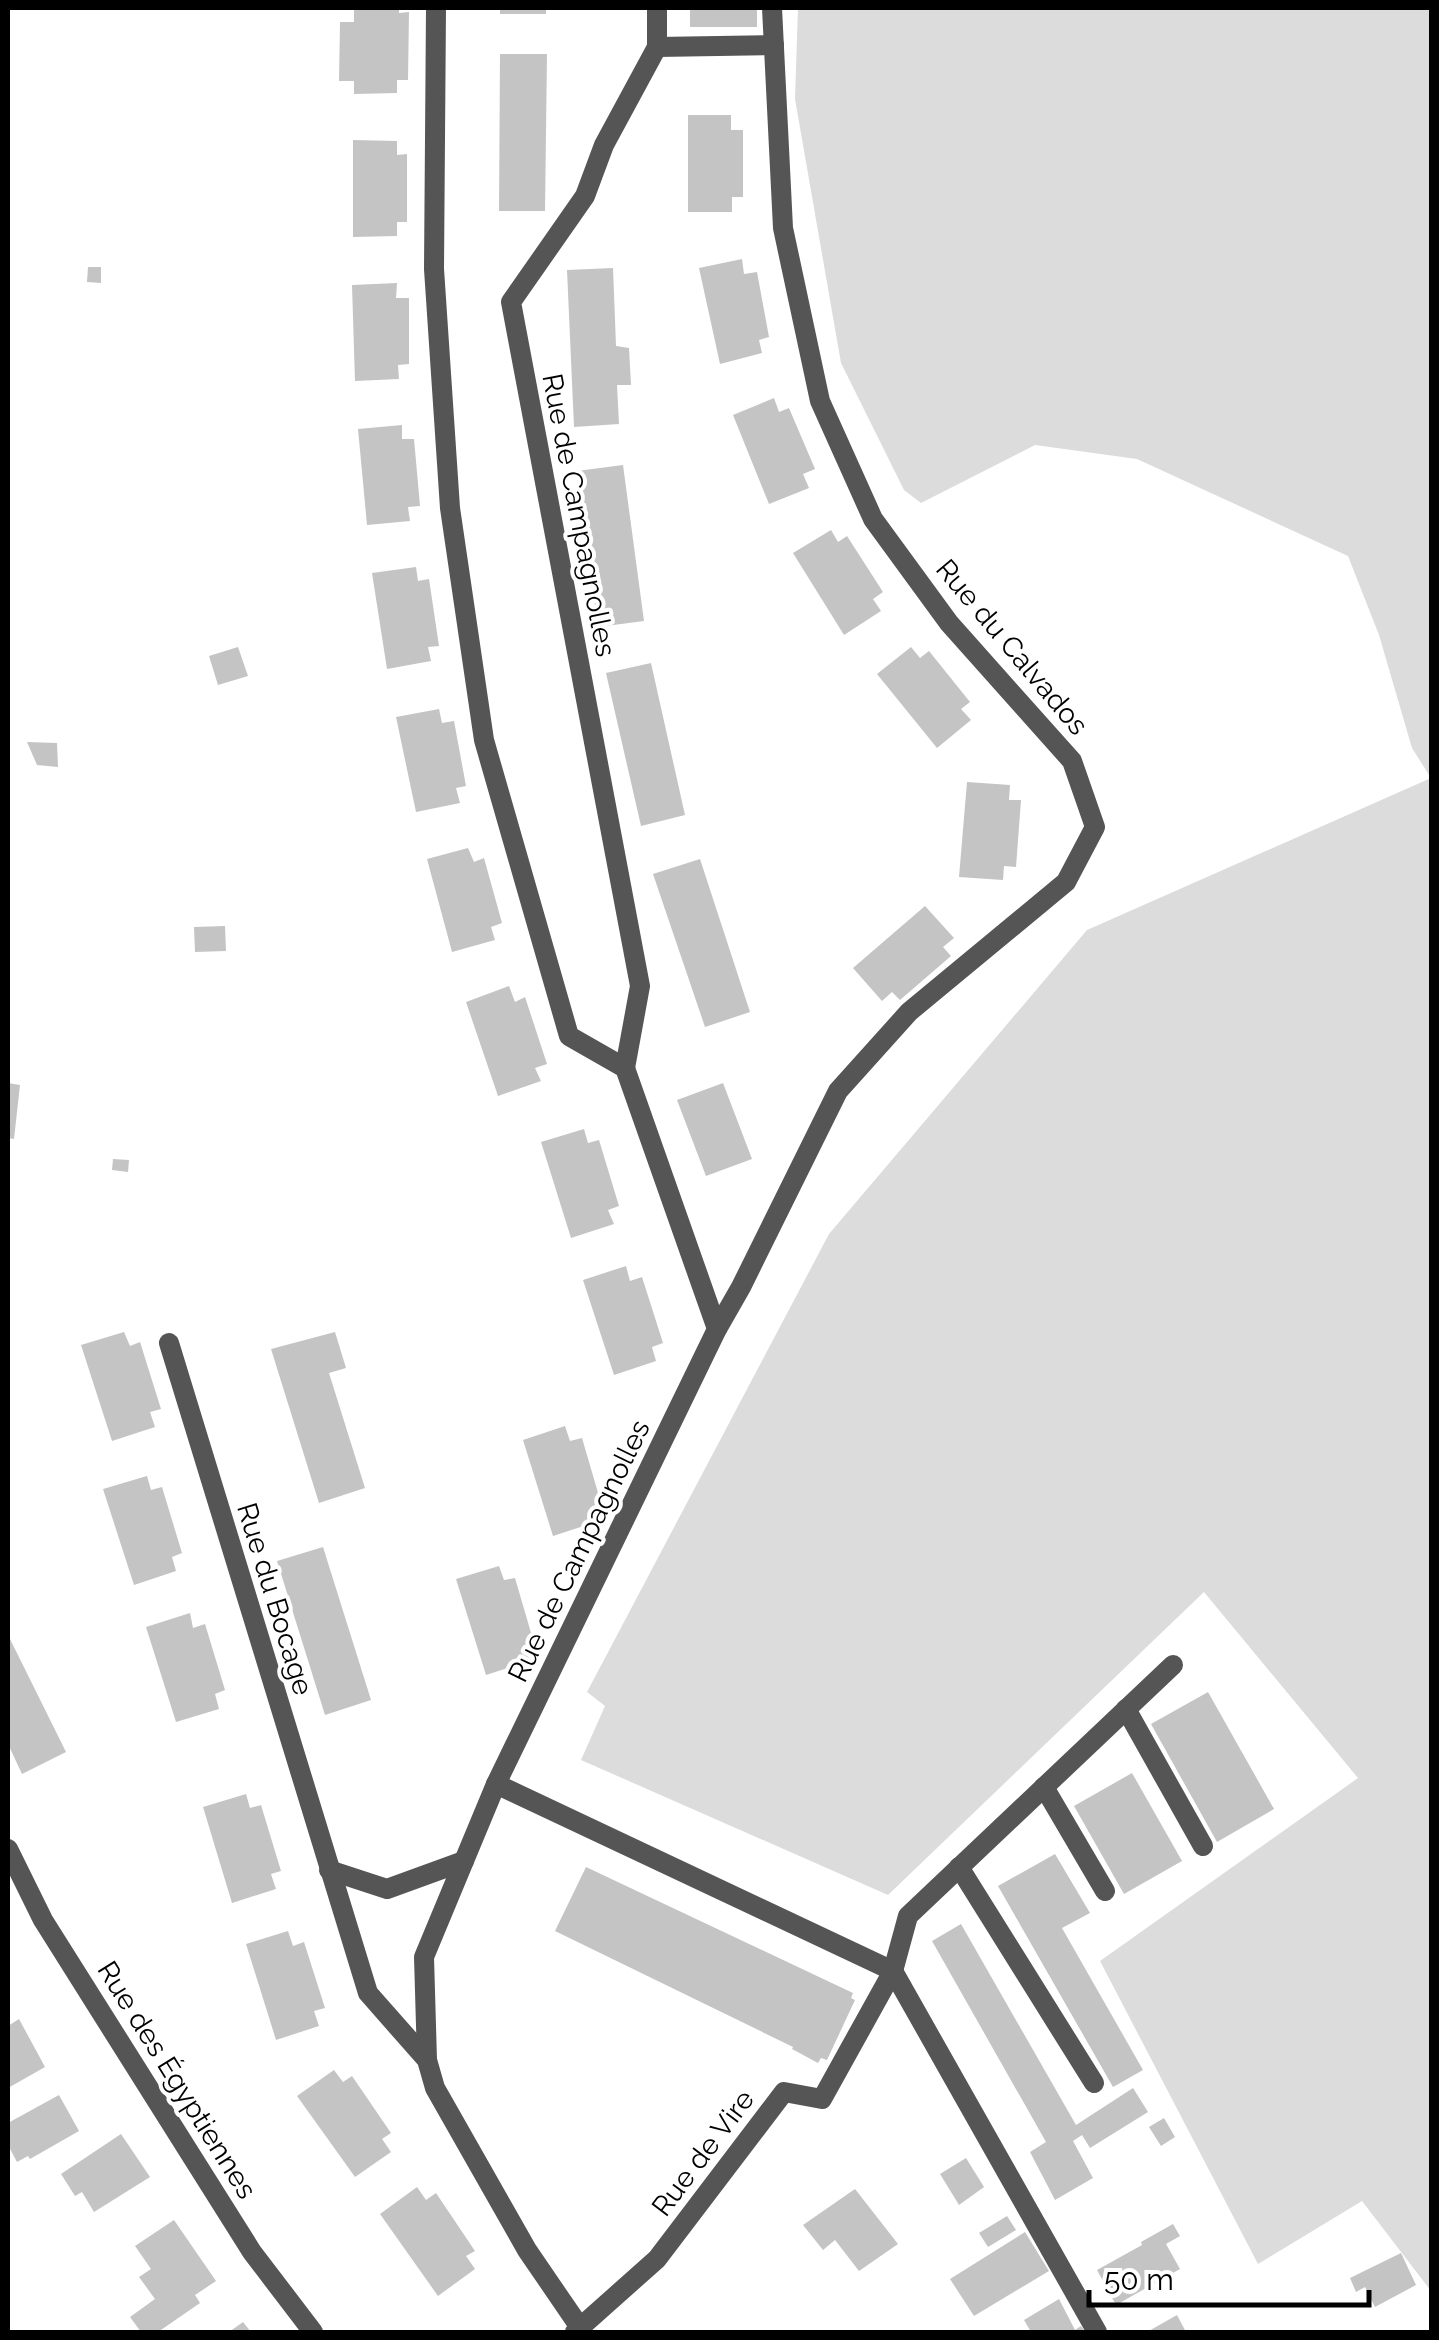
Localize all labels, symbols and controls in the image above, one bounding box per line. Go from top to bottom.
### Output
street label: Rue de Campagnolles [535,371,623,659]
street label: Rue du Calvados [929,553,1095,741]
street label: Rue de Campagnolles [501,1415,657,1687]
street label: Rue du Bocage [230,1499,320,1699]
street label: Rue des Égyptiennes [91,1955,263,2205]
street label: Rue de Vire [645,2083,761,2223]
scale bar [1089,2245,1369,2307]
text: 50 m [1104,2262,1174,2297]

